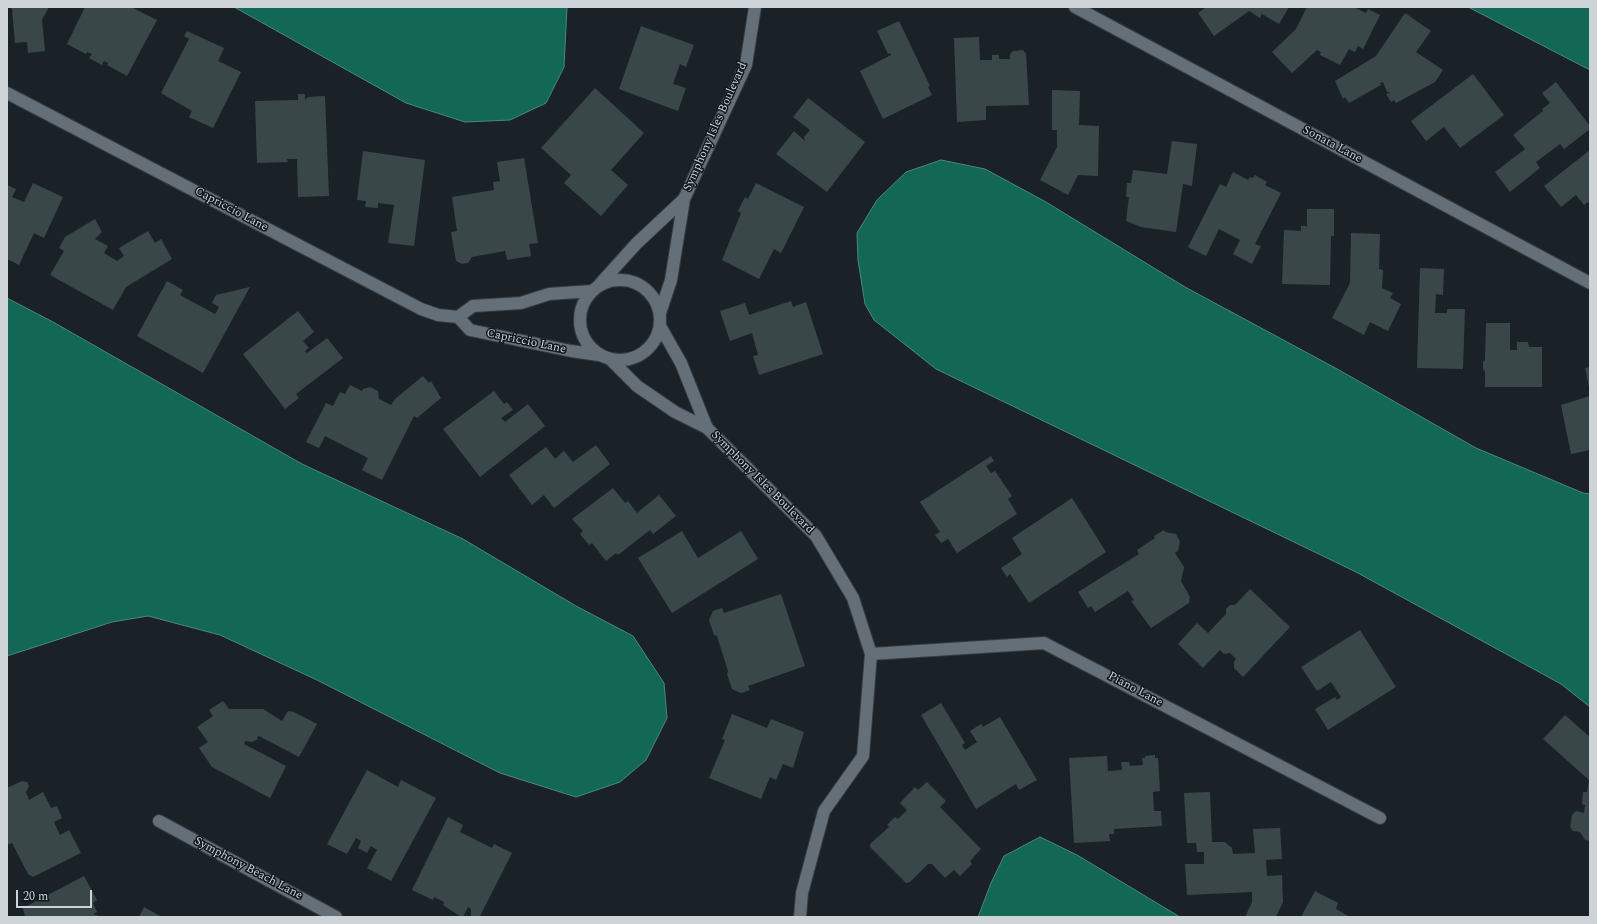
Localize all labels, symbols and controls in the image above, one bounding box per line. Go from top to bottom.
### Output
street label: Symphony Isles Boulevard [681,60,751,194]
street label: Sonata Lane [1300,123,1364,167]
street label: Capriccio Lane [192,185,270,235]
street label: Capriccio Lane [485,327,567,357]
street label: Symphony Isles Boulevard [708,429,816,537]
street label: Piano Lane [1105,670,1165,710]
street label: Symphony Beach Lane [192,834,304,904]
scale bar [18,882,94,908]
text: 20 m [23,887,48,906]

